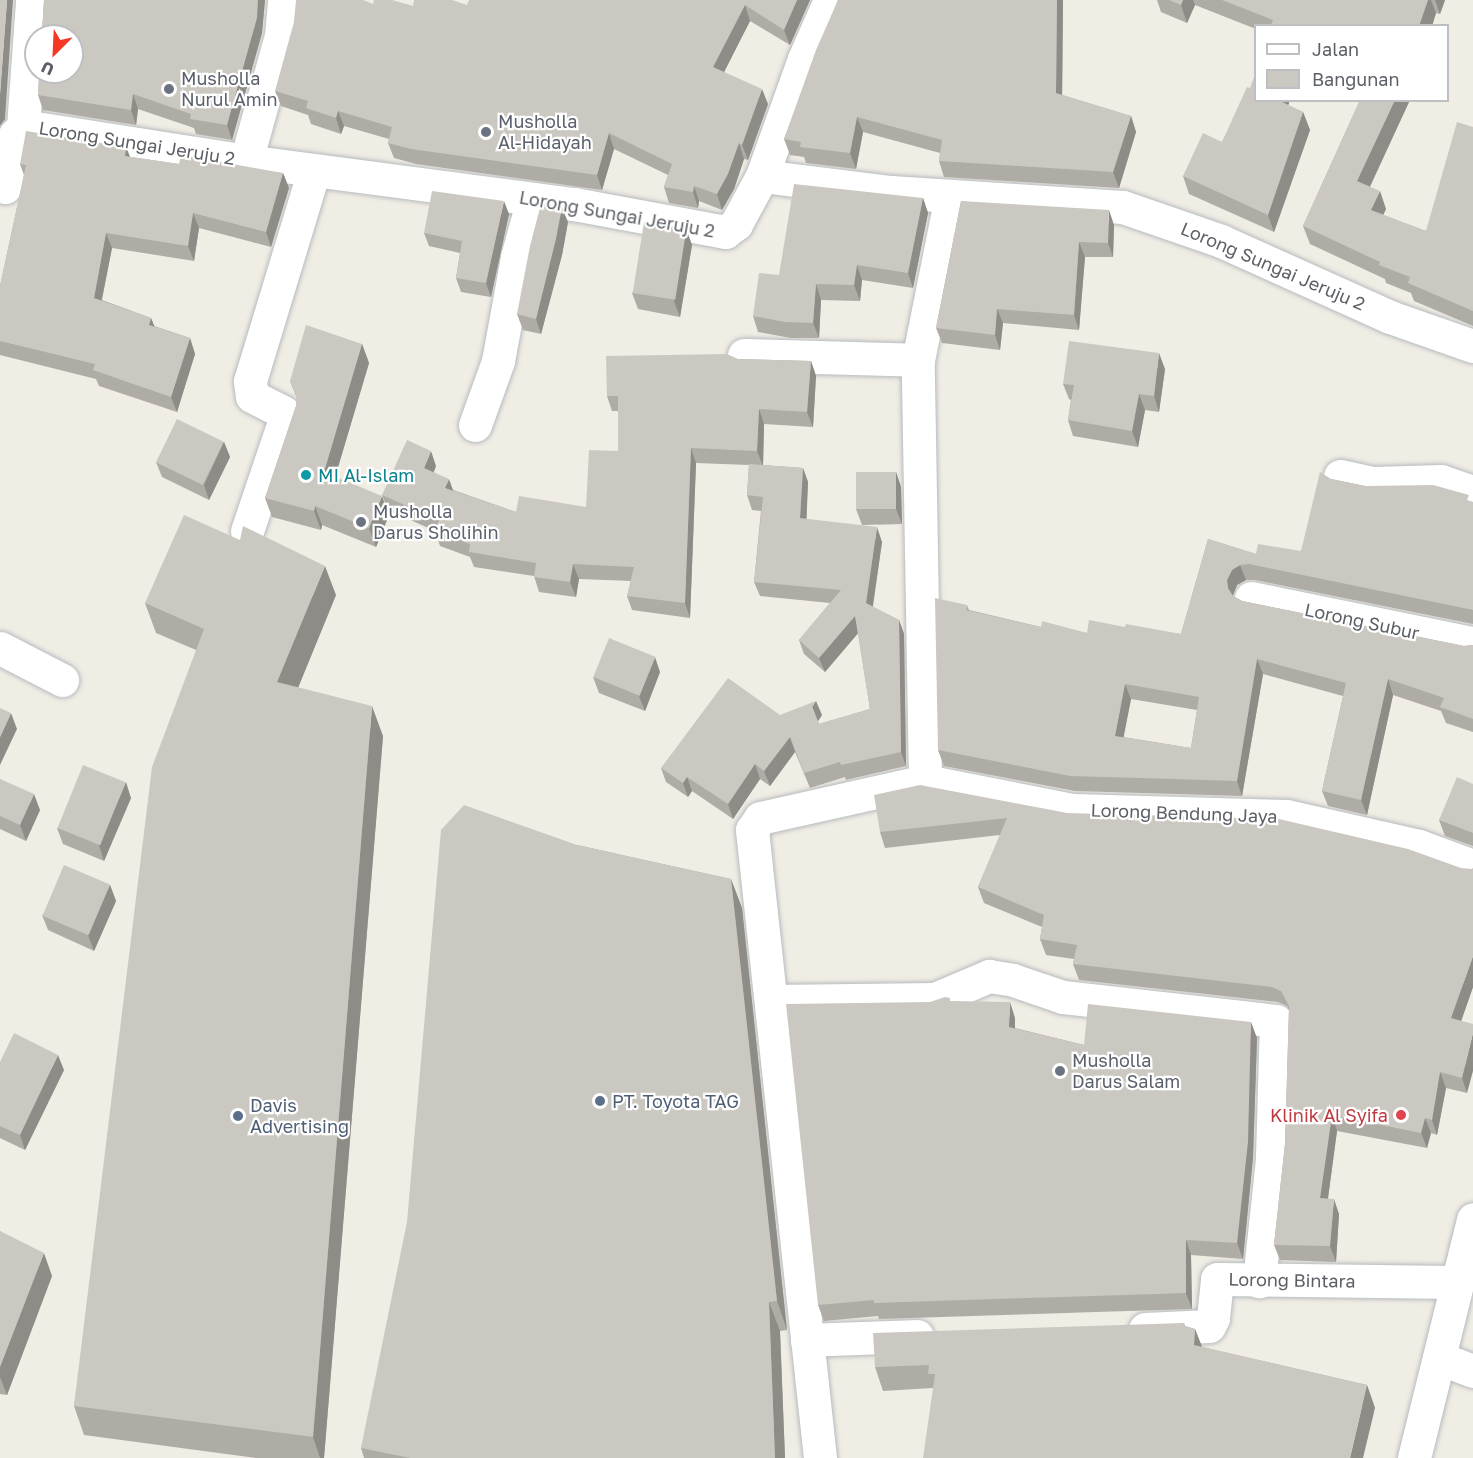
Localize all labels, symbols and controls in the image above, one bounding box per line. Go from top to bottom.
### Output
north arrow [24,24,84,84]
legend [1254,24,1449,102]
text: Jalan [1312,38,1359,60]
text: U [38,57,57,80]
place label: Musholla Nurul Amin [181,68,278,110]
text: Bangunan [1312,68,1400,90]
marker: Musholla Nurul Amin [162,82,176,96]
place label: Musholla Al-Hidayah [498,111,592,154]
street label: Lorong Sungai Jeruju 2 [37,117,237,169]
marker: Musholla Al-Hidayah [479,125,493,139]
street label: Lorong Sungai Jeruju 2 [518,186,716,242]
street label: Lorong Sungai Jeruju 2 [1178,217,1368,315]
place label: MI Al-Islam [318,464,414,486]
marker: MI Al-Islam [299,468,313,482]
place label: Musholla Darus Sholihin [373,501,499,544]
marker: Musholla Darus Sholihin [354,515,368,529]
street label: Lorong Subur [1303,598,1421,644]
street label: Lorong Bendung Jaya [1090,799,1278,827]
place label: Musholla Darus Salam [1072,1050,1180,1092]
marker: Musholla Darus Salam [1053,1064,1067,1078]
place label: PT. Toyota TAG [612,1090,739,1112]
marker: PT. Toyota TAG [593,1094,607,1108]
place label: Davis Advertising [250,1095,349,1138]
place label: Klinik Al Syifa [1270,1104,1388,1126]
marker: Klinik Al Syifa [1392,1106,1410,1124]
marker: Davis Advertising [231,1109,245,1123]
street label: Lorong Bintara [1228,1268,1356,1292]

